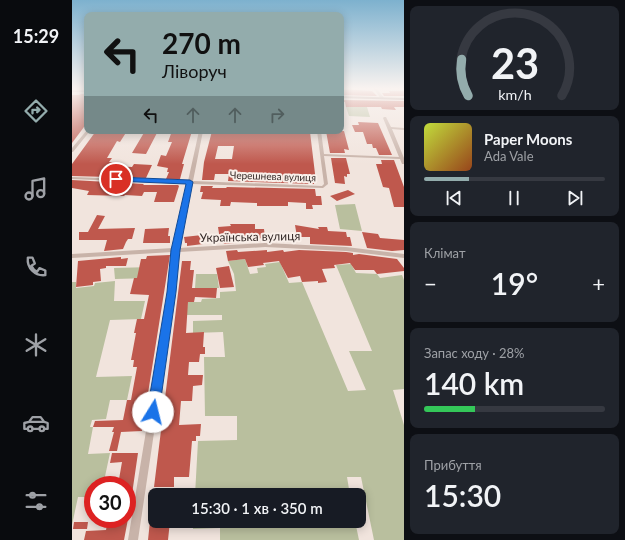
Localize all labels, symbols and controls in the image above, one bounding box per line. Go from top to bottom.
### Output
text: 15:29 [13,25,59,47]
text: 270 m [162,26,241,60]
icon: left [96,28,148,80]
text: 23 [490,38,539,88]
text: Ліворуч [162,60,227,82]
text: km/h [498,86,531,103]
icon: directions [22,97,50,125]
icon: left [140,104,162,126]
icon: ahead [182,104,204,126]
icon: ahead [224,104,246,126]
icon: right [266,104,288,126]
text: Paper Moons [484,130,572,148]
text: Ada Vale [484,148,534,164]
pin [99,162,133,196]
icon: arrive [105,168,127,190]
street label: Черешнева вулиця [230,168,316,184]
icon: music [22,175,50,203]
icon: previous [443,187,465,209]
icon: pause [503,187,525,209]
icon: next [564,187,586,209]
street label: Українська вулиця [200,228,300,245]
text: Клімат [424,245,465,261]
icon: phone [22,253,50,281]
text: 19° [491,265,538,301]
text: − [424,270,437,297]
text: + [592,270,605,297]
icon: climate [22,331,50,359]
text: Запас ходу · 28% [424,345,524,361]
text: 140 km [424,365,524,401]
position arrow [132,391,174,433]
icon: car [22,409,50,437]
text: Прибуття [424,457,482,473]
speed limit sign: 30 [84,476,136,528]
text: 15:30 [424,477,501,513]
icon: filters [22,487,50,515]
text: 15:30 · 1 хв · 350 m [191,499,323,517]

